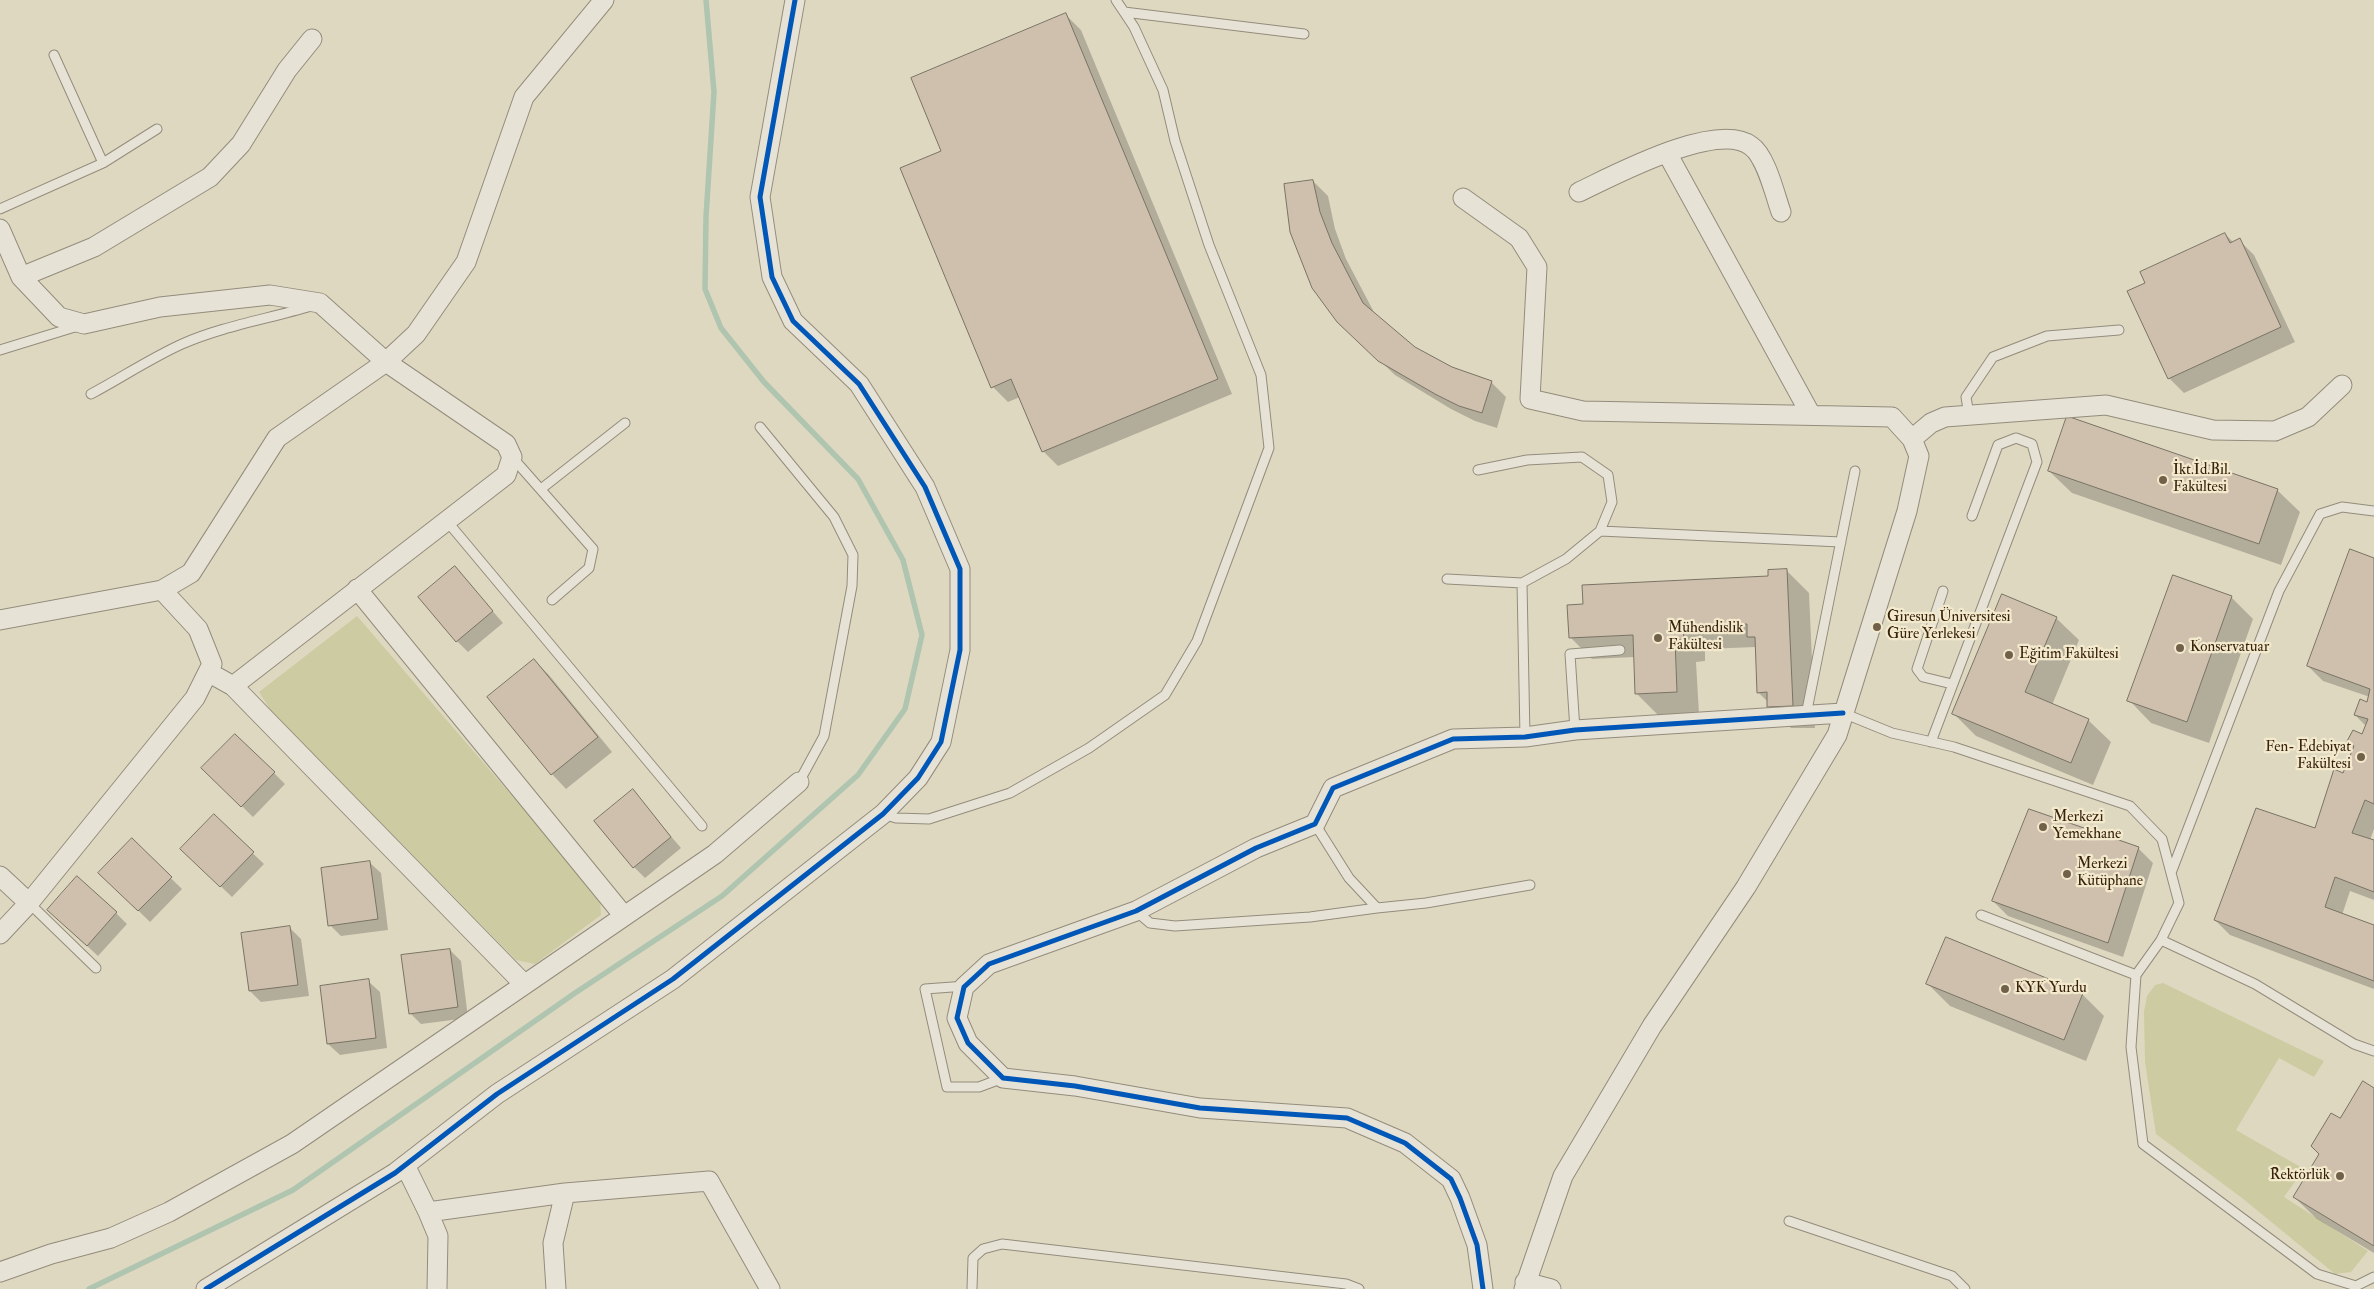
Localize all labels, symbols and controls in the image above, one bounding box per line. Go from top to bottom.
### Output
place label: İkt.İd.Bil. Fakültesi [2173,462,2231,497]
marker: İkt.İd.Bil. Fakültesi [2157,474,2169,486]
place label: Giresun Üniversitesi Güre Yerlekesi [1887,609,2011,644]
place label: Mühendislik Fakültesi [1668,620,1743,655]
marker: Giresun Üniversitesi Güre Yerlekesi [1871,621,1883,633]
marker: Mühendislik Fakültesi [1652,632,1664,644]
place label: Konservatuar [2190,639,2269,657]
marker: Konservatuar [2174,642,2186,654]
place label: Eğitim Fakültesi [2019,646,2119,664]
marker: Eğitim Fakültesi [2003,649,2015,661]
place label: Fen- Edebiyat Fakültesi [2265,739,2351,774]
marker: Fen- Edebiyat Fakültesi [2355,751,2367,763]
place label: Merkezi Yemekhane [2053,809,2121,844]
marker: Merkezi Yemekhane [2037,821,2049,833]
place label: Merkezi Kütüphane [2077,856,2143,891]
marker: Merkezi Kütüphane [2061,868,2073,880]
place label: KYK Yurdu [2015,980,2087,998]
marker: KYK Yurdu [1999,983,2011,995]
place label: Rektörlük [2270,1167,2330,1185]
marker: Rektörlük [2334,1170,2346,1182]

